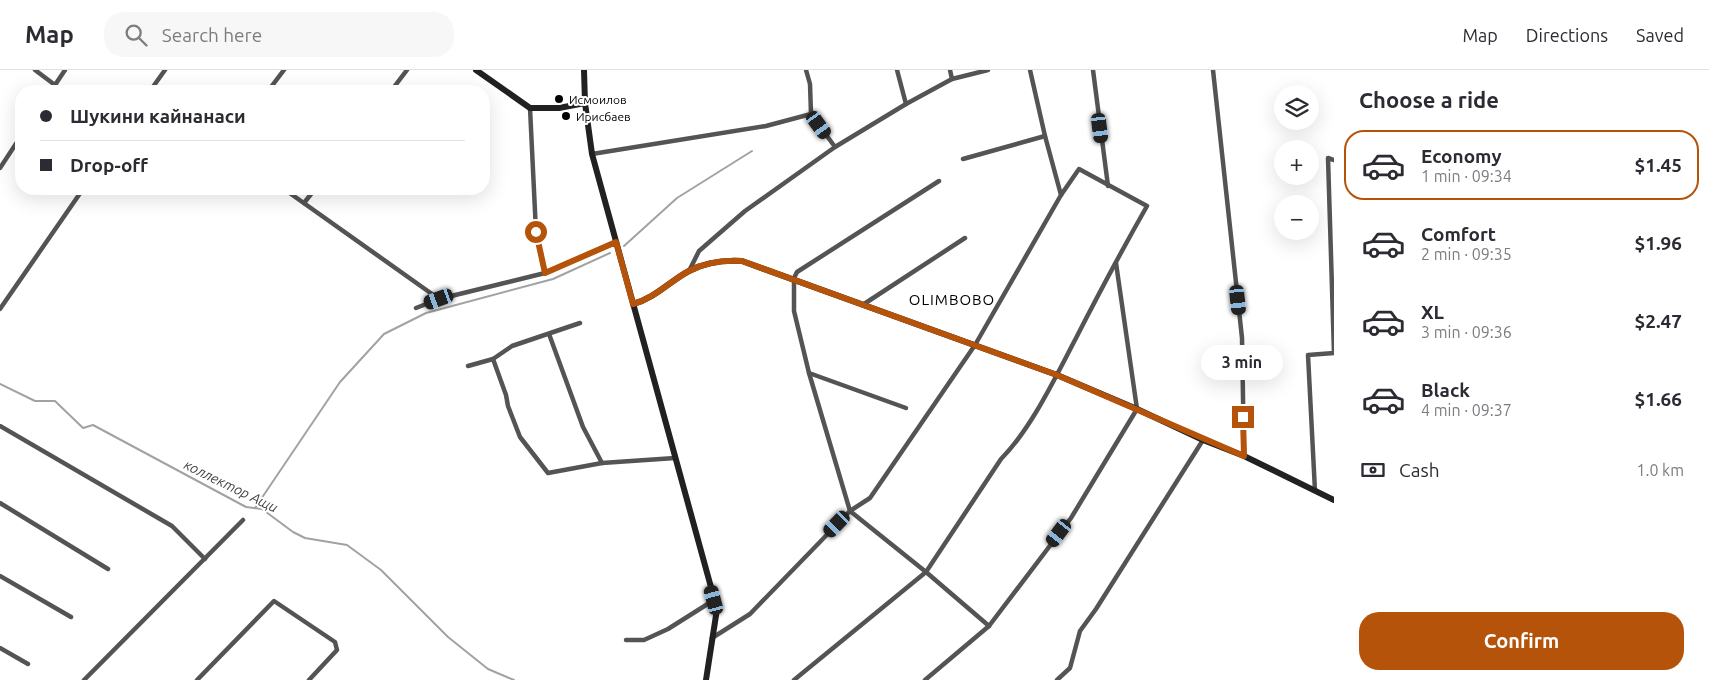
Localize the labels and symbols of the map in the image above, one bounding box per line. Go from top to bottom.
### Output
marker: Исмоилов [553,93,565,105]
place label: Исмоилов [569,93,627,106]
car [804,108,833,142]
marker: Ирисбаев [560,110,572,122]
place label: Ирисбаев [576,110,631,123]
car [1090,112,1109,144]
route start [525,221,547,243]
car [1228,284,1247,316]
car [422,287,455,311]
district label: OLIMBOBO [909,291,995,308]
callout: 3 min [1202,344,1284,380]
route end [1232,406,1254,428]
water label: коллектор Ащи [182,456,281,516]
car [821,508,852,540]
car [1043,517,1074,549]
car [702,584,725,616]

